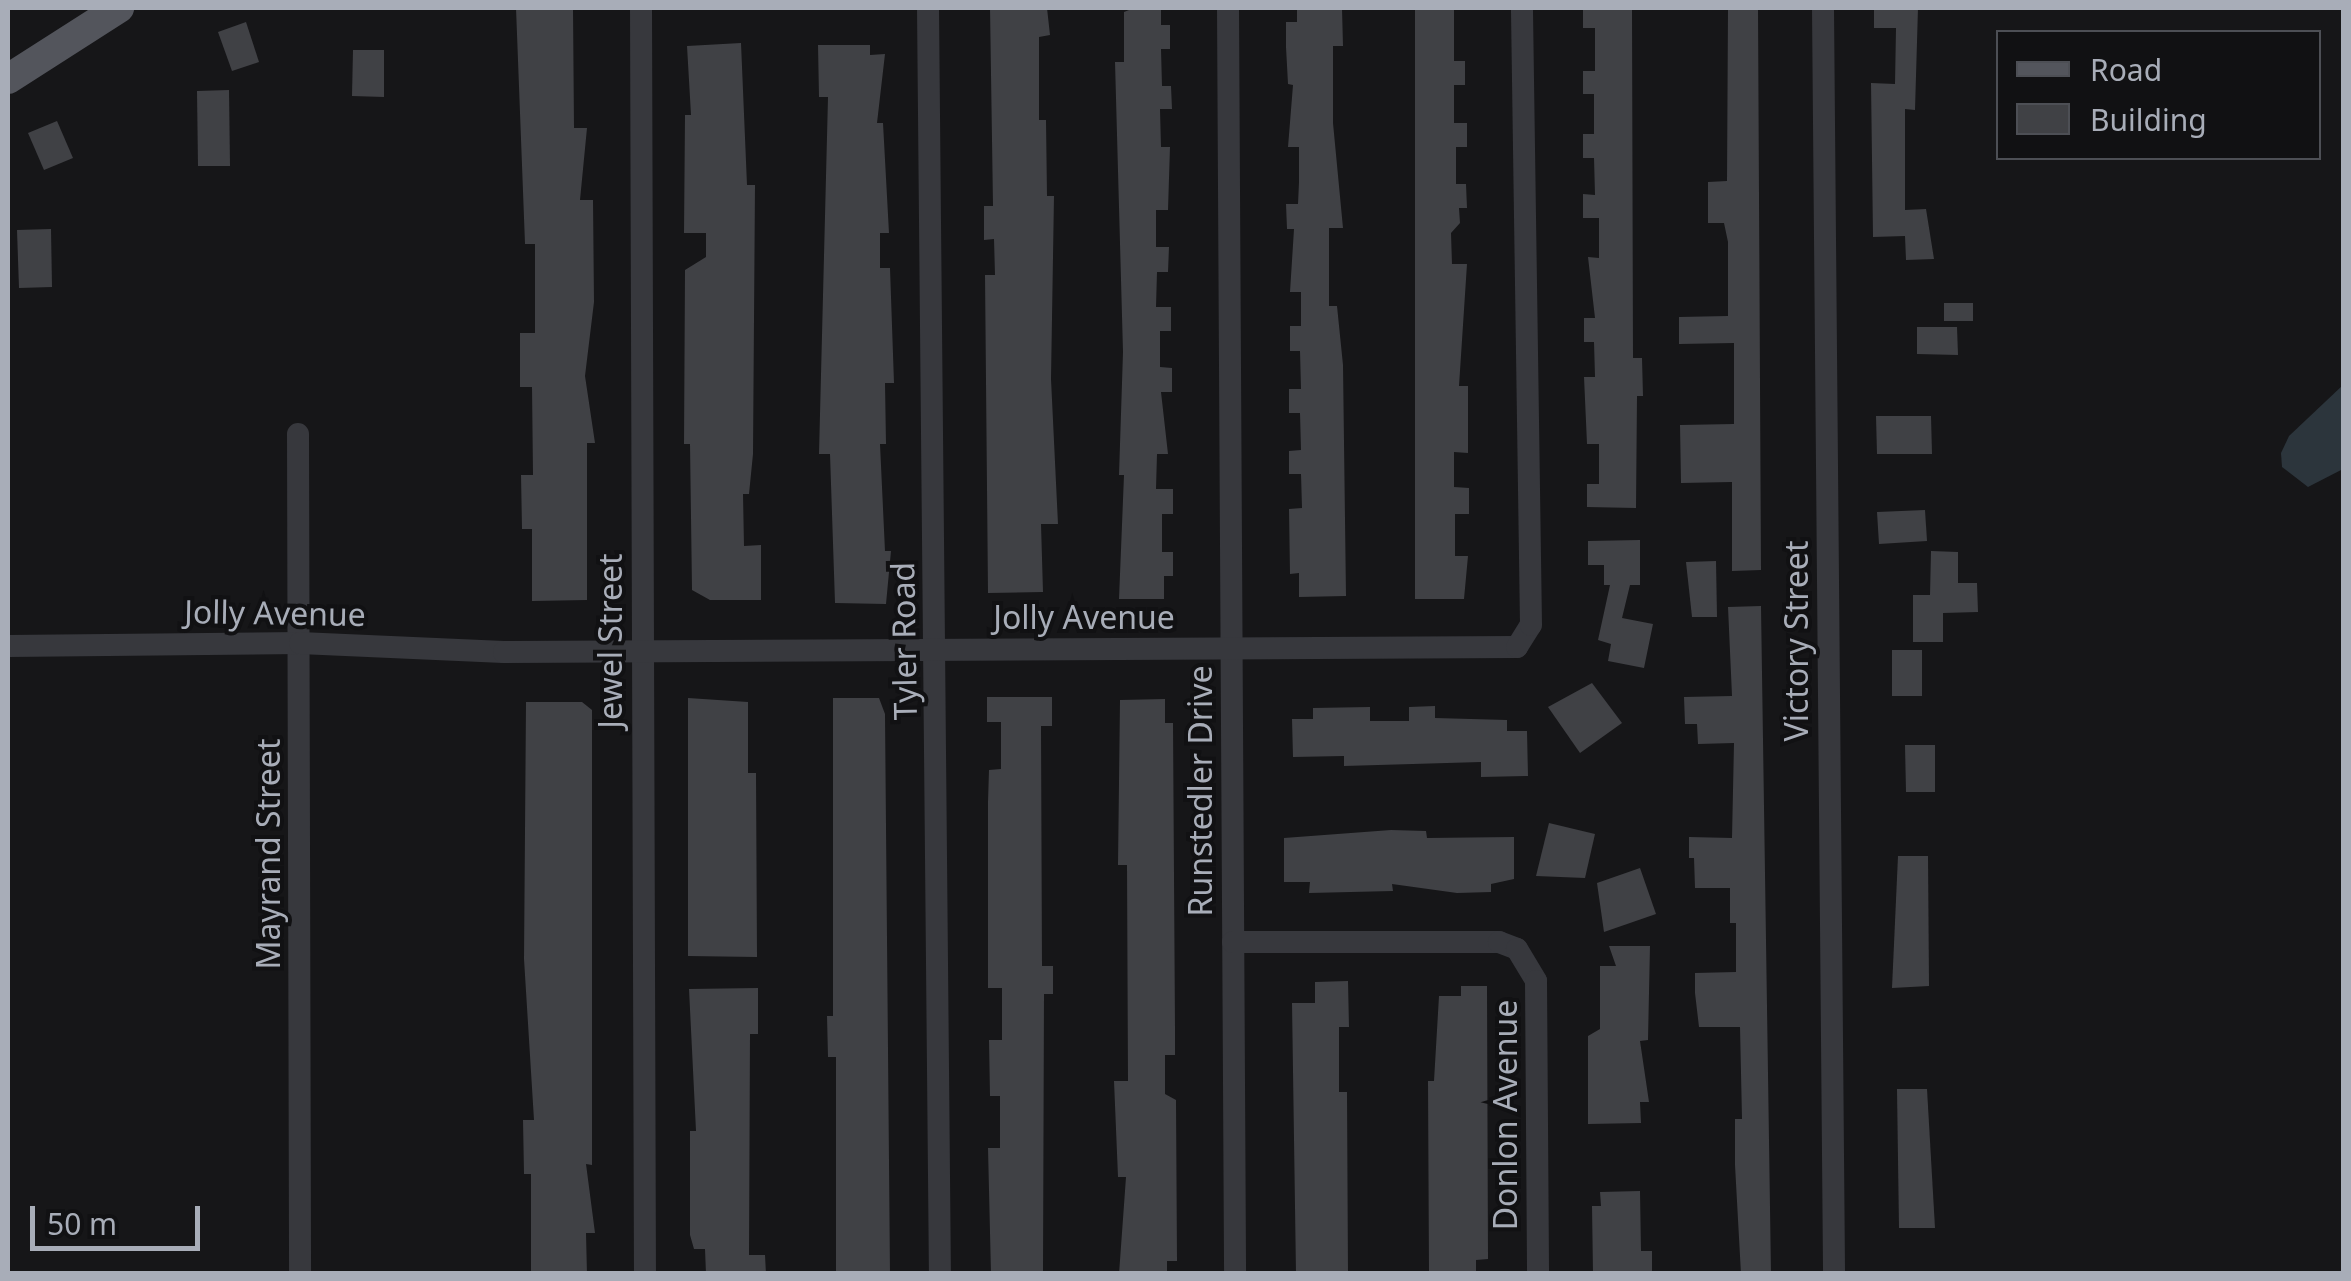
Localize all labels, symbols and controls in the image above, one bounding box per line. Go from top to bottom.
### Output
legend [1996,30,2321,160]
text: Road [2090,49,2162,90]
text: Building [2090,99,2207,140]
street label: Victory Street [1777,541,1815,741]
street label: Jewel Street [591,553,629,729]
street label: Tyler Road [883,562,925,720]
street label: Jolly Avenue [184,592,366,634]
street label: Jolly Avenue [993,598,1175,636]
street label: Runstedler Drive [1181,665,1219,917]
street label: Mayrand Street [249,739,287,969]
street label: Donlon Avenue [1486,1000,1524,1230]
scale bar [35,1186,205,1248]
text: 50 m [47,1203,117,1244]

